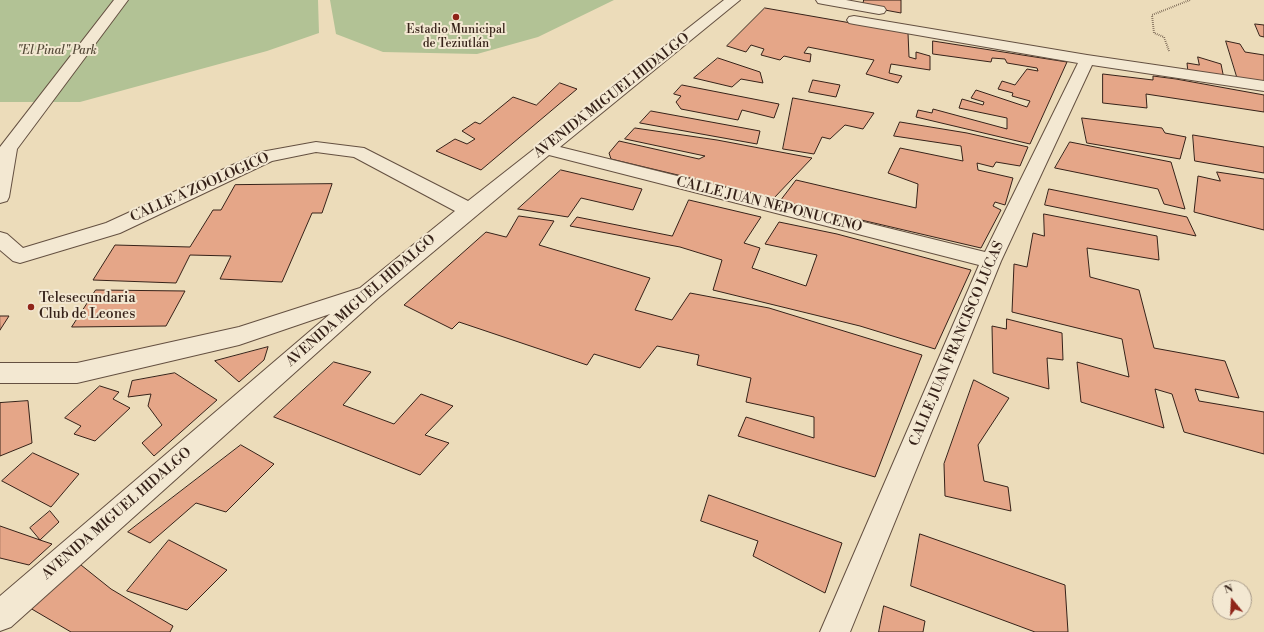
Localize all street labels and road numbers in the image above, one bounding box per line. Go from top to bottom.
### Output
street label: AVENIDA MIGUEL HIDALGO [531,30,693,162]
street label: CALLE A ZOOLOGICO [128,150,272,226]
street label: CALLE JUAN NEPONUCENO [674,174,864,236]
street label: AVENIDA MIGUEL HIDALGO [283,231,439,371]
street label: CALLE JUAN FRANCISCO LUCAS [906,239,1008,449]
street label: AVENIDA MIGUEL HIDALGO [39,444,195,584]

